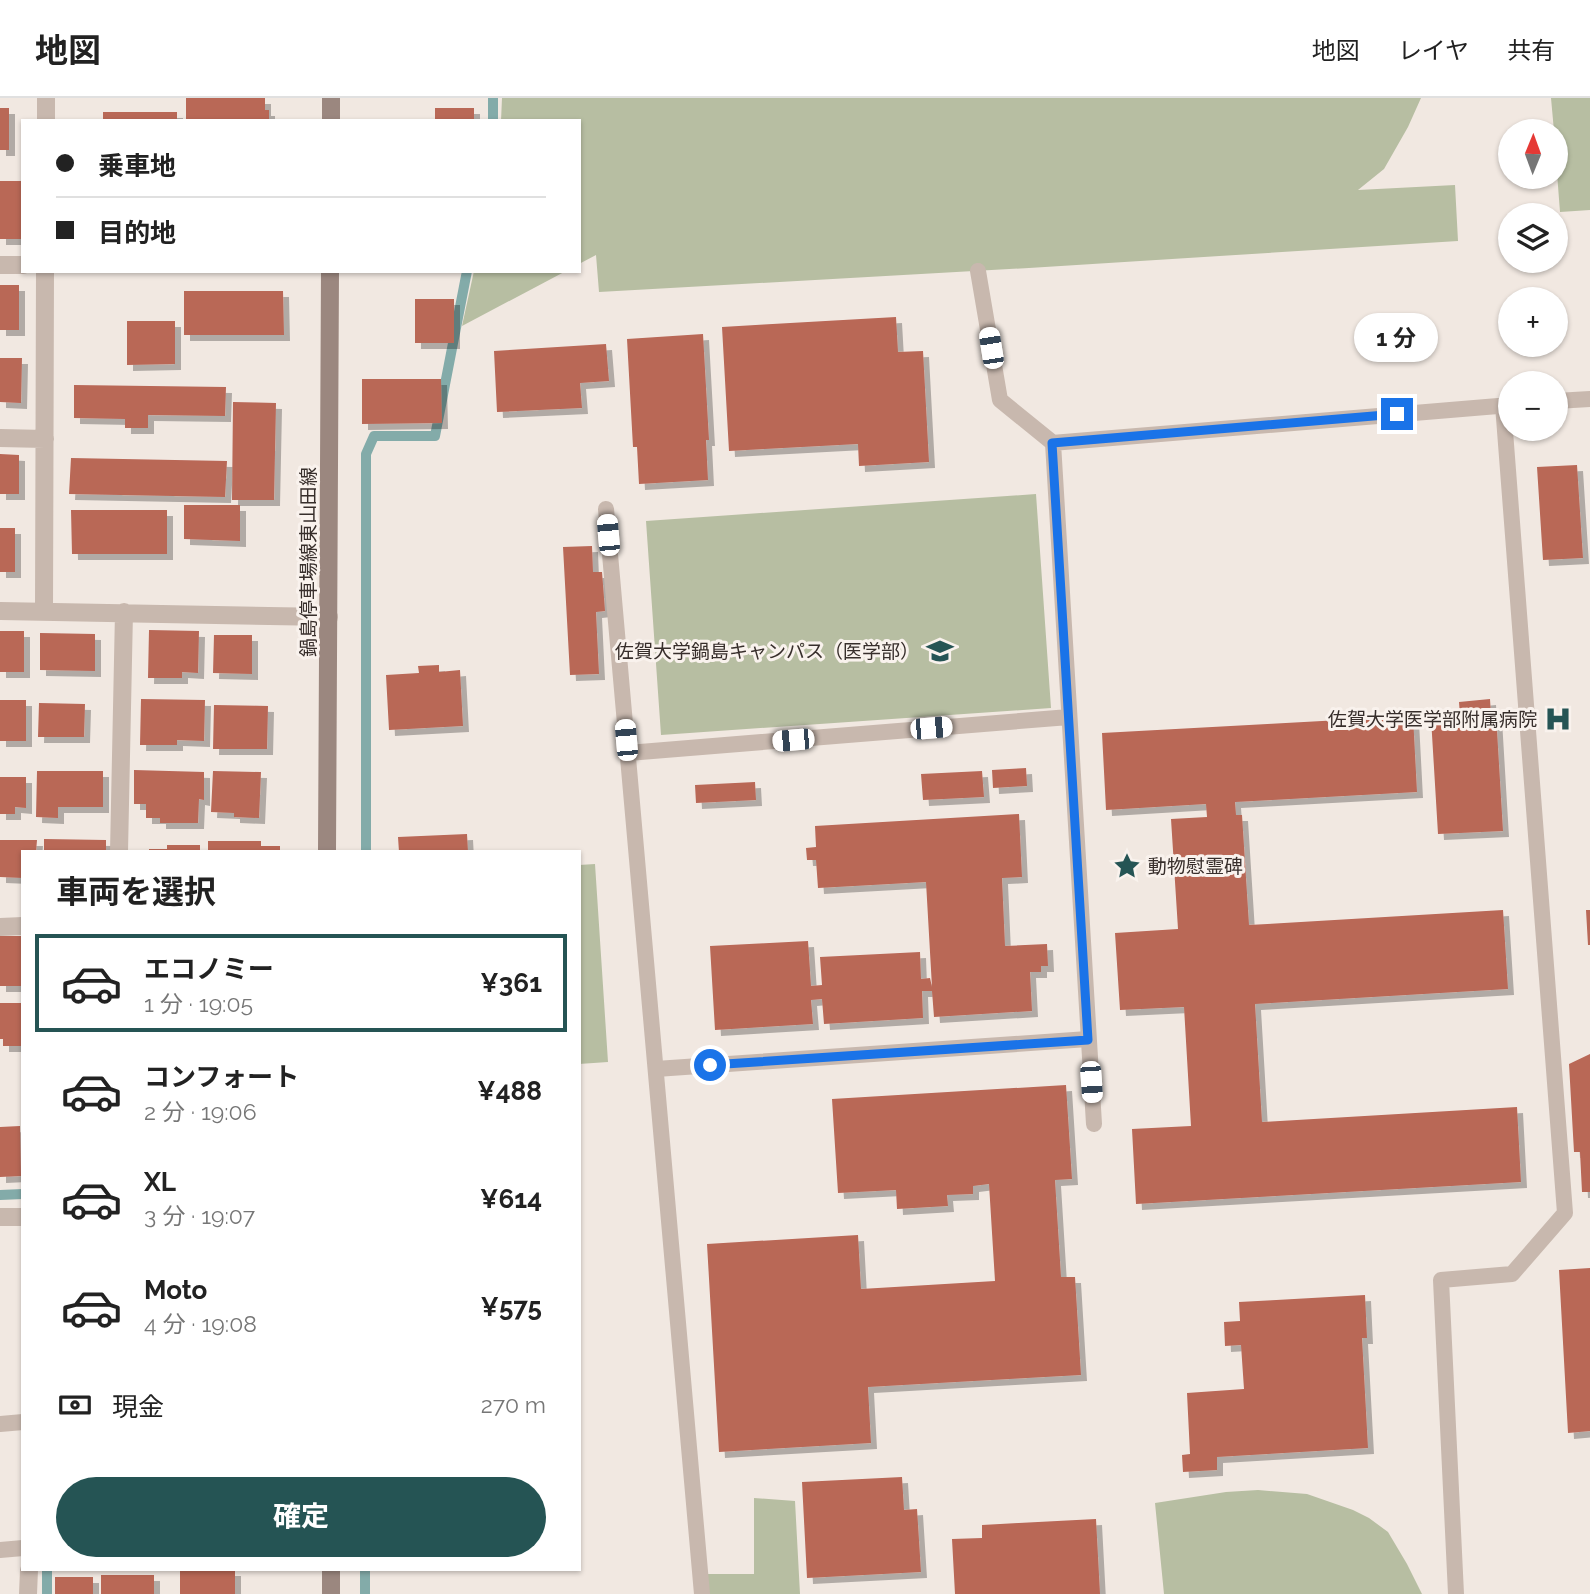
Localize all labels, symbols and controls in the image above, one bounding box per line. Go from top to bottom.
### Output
text: 地図 [35,31,101,70]
text: 地図 [1312,36,1360,65]
text: レイヤ [1398,36,1469,65]
text: 共有 [1507,36,1555,65]
north arrow [1498,119,1568,189]
map controls [1498,119,1568,441]
text: 乗車地 [98,151,176,181]
button: layers [1498,203,1568,273]
text: 目的地 [98,218,176,248]
button: + [1498,287,1568,357]
callout: 1 分 [1355,313,1439,362]
text: 1 分 [1376,324,1416,351]
car [978,326,1005,370]
button: − [1498,371,1568,441]
route end [1381,398,1413,430]
street label: 鍋島停車場線東山田線 [297,467,319,657]
car [596,513,621,557]
school or university icon: 佐賀大学鍋島キャンパス（医学部） [925,636,955,666]
place label: 佐賀大学鍋島キャンパス（医学部） [615,640,919,662]
hospital icon: 佐賀大学医学部附属病院 [1543,704,1573,734]
place label: 佐賀大学医学部附属病院 [1328,708,1537,730]
car [910,716,953,740]
car [614,718,639,762]
car [772,728,815,752]
place icon: 動物慰霊碑 [1112,851,1142,881]
place label: 動物慰霊碑 [1148,855,1243,877]
text: 車両を選択 [56,873,216,910]
icon: car [60,952,123,1015]
text: エコノミー [144,954,274,984]
text: ¥361 [480,968,542,998]
text: 1 分 · 19:05 [144,990,253,1017]
route start [694,1049,726,1081]
icon: car [60,1060,123,1123]
car [1080,1060,1103,1104]
text: コンフォート [144,1062,299,1092]
text: ¥488 [477,1076,542,1106]
text: 2 分 · 19:06 [144,1098,257,1125]
text: XL [144,1167,176,1197]
icon: car [60,1168,123,1231]
text: ¥614 [480,1184,542,1214]
text: 3 分 · 19:07 [144,1202,255,1229]
text: Moto [144,1275,207,1305]
icon: car [60,1276,123,1339]
text: ¥575 [480,1292,542,1322]
text: 4 分 · 19:08 [144,1310,257,1337]
icon: cash [56,1386,94,1424]
text: 270 m [481,1391,546,1418]
text: 現金 [112,1392,164,1422]
button: 確定 [56,1477,546,1557]

